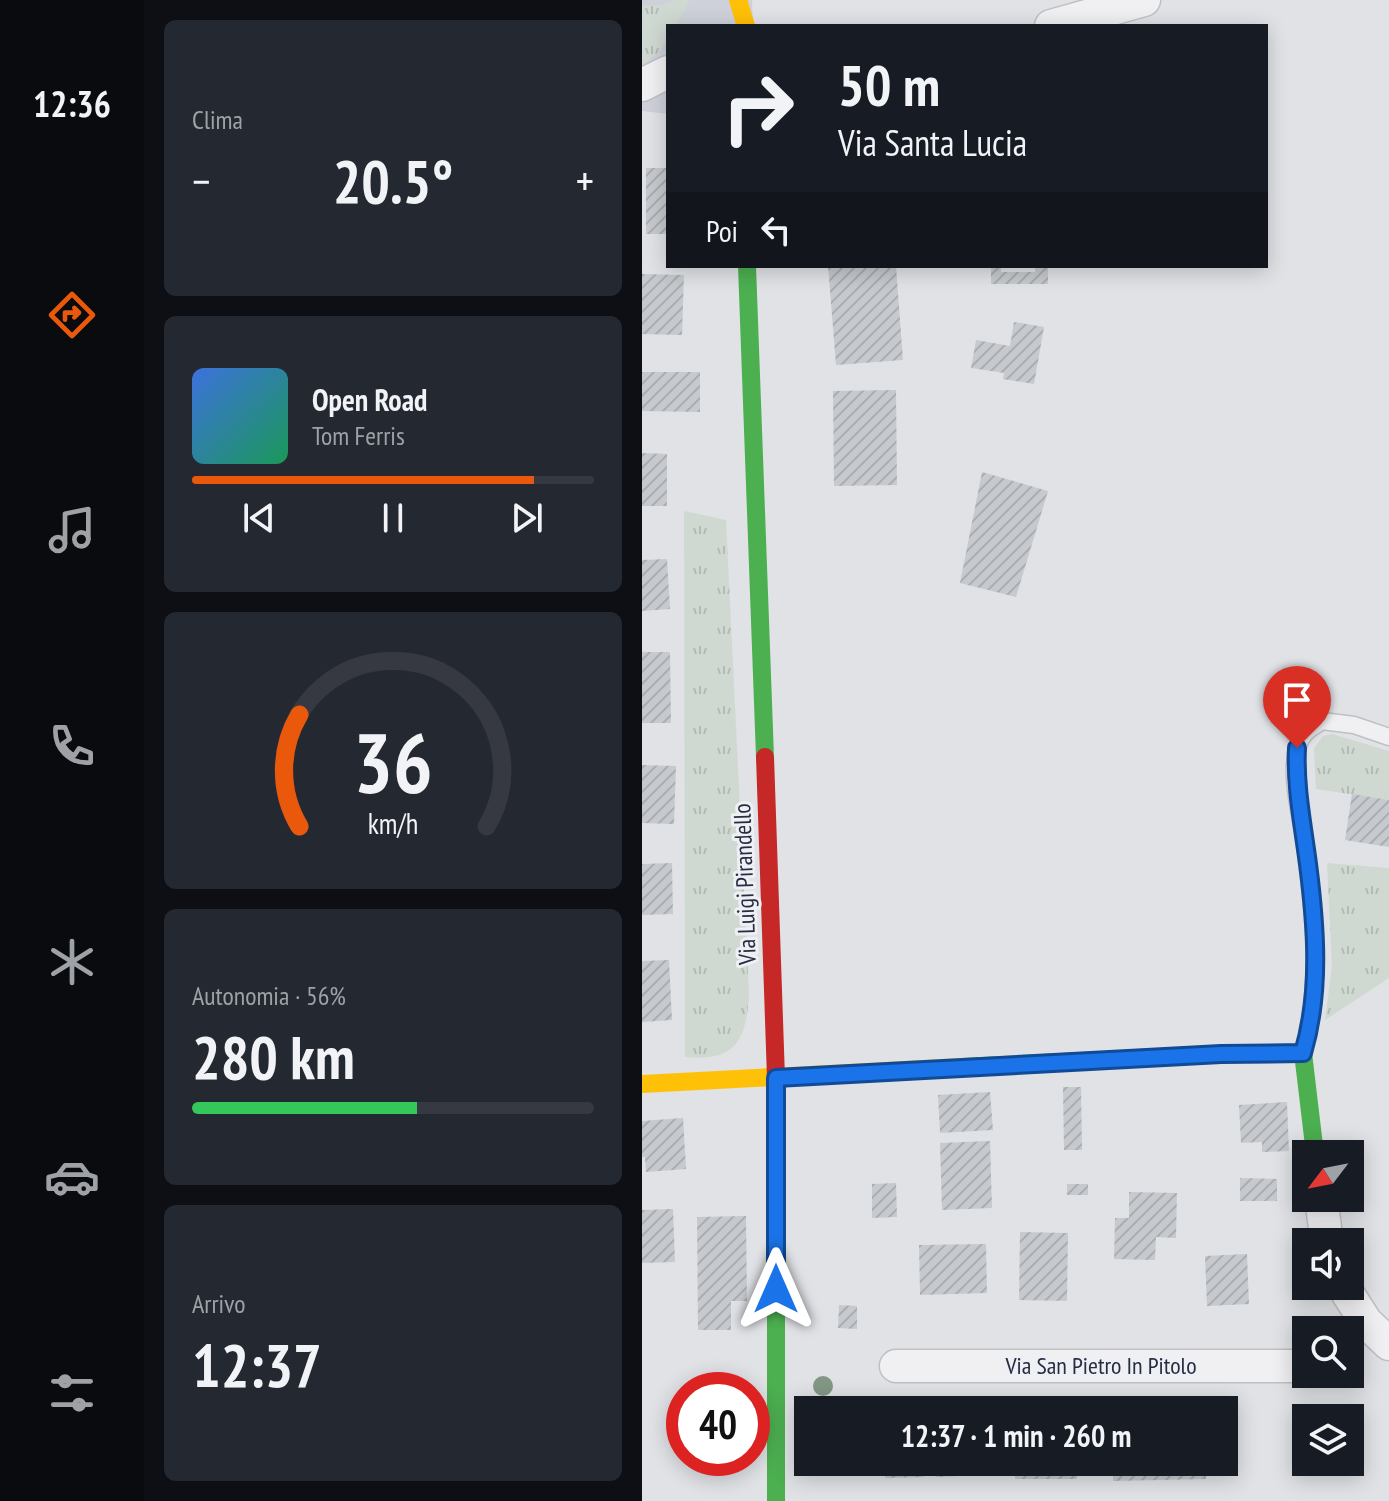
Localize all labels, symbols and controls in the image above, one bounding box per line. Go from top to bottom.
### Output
text: 50 m [838,49,940,121]
icon: right [706,56,810,160]
text: 12:36 [33,80,111,127]
text: Clima [192,103,243,136]
text: Via Santa Lucia [838,119,1027,166]
text: 20.5° [333,142,453,220]
text: − [192,152,210,209]
text: + [576,152,594,209]
icon: left [754,208,798,252]
text: Poi [706,211,738,250]
icon: directions [44,287,100,343]
text: Open Road [312,380,427,419]
text: Tom Ferris [312,419,405,452]
icon: previous [237,496,281,540]
icon: pause [371,496,415,540]
icon: next [505,496,549,540]
icon: music [44,502,100,558]
pin [1263,666,1331,748]
icon: arrive [1275,678,1319,722]
text: 36 [353,707,433,815]
icon: phone [44,718,100,774]
street label: Via Luigi Pirandello [726,803,763,966]
text: km/h [368,805,418,842]
icon: climate [44,934,100,990]
text: Autonomia · 56% [192,979,346,1012]
text: 280 km [192,1018,355,1096]
north arrow [1292,1140,1364,1212]
map controls [1292,1140,1364,1476]
icon: car [44,1149,100,1205]
button: sound [1292,1228,1364,1300]
position arrow [734,1247,818,1331]
text: Arrivo [192,1287,246,1320]
button: search [1292,1316,1364,1388]
text: 12:37 [192,1326,322,1404]
street label: Via San Pietro In Pitolo [1004,1350,1197,1381]
icon: filters [44,1365,100,1421]
speed limit sign: 40 [666,1372,770,1476]
button: layers [1292,1404,1364,1476]
text: 12:37 · 1 min · 260 m [901,1416,1131,1455]

